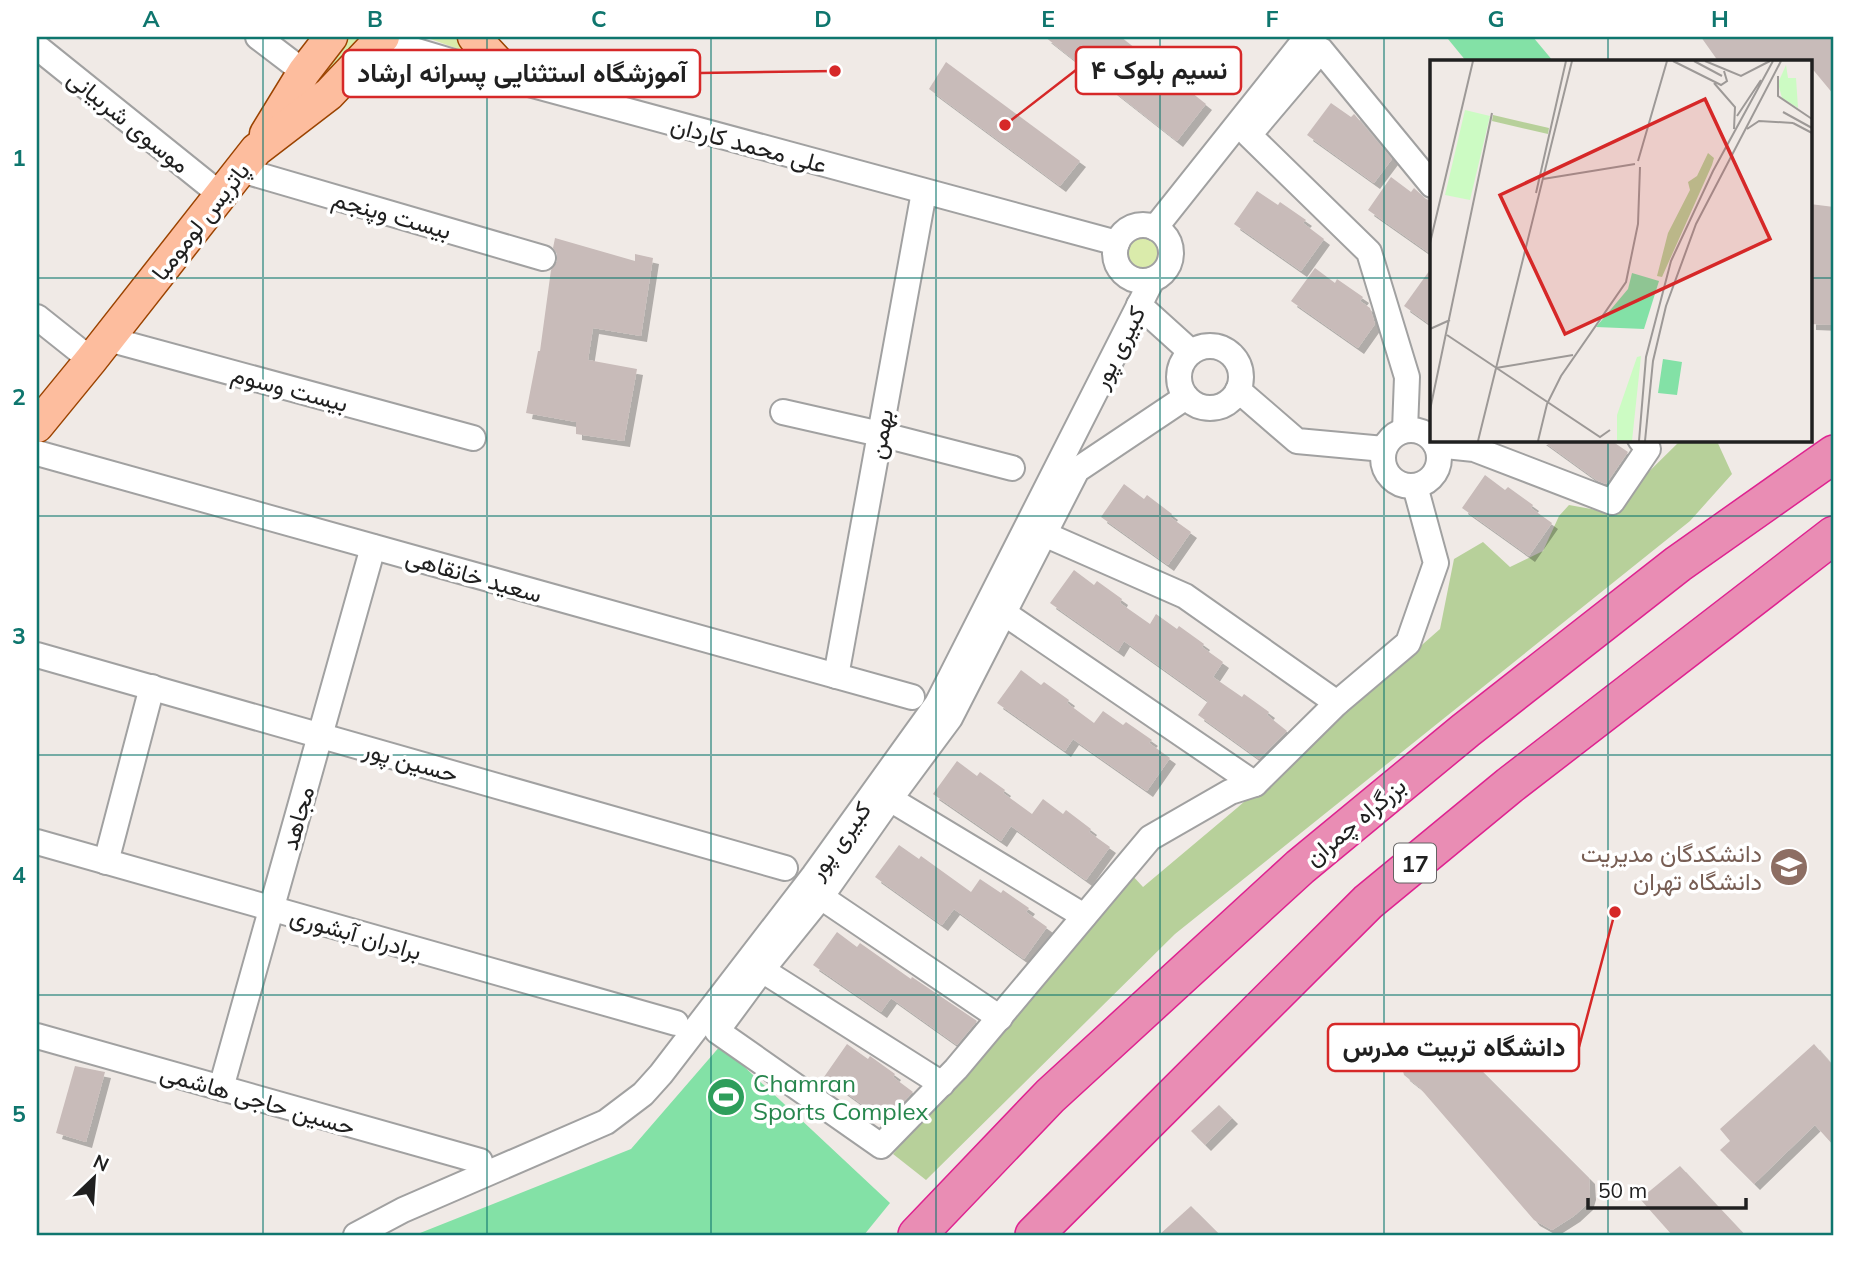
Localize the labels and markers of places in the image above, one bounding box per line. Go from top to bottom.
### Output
callout: نسیم بلوک ۴ [1076,47,1241,94]
callout: آموزشگاه استثنایی پسرانه ارشاد [343,50,700,97]
place label: دانشکدگان مدیریت دانشگاه تهران [1581,838,1762,897]
school or university icon: دانشکدگان مدیریت دانشگاه تهران [1768,846,1810,888]
callout: دانشگاه تربیت مدرس [1328,1024,1579,1071]
place label: Chamran Sports Complex [753,1068,928,1126]
sports icon: Chamran Sports Complex [705,1076,747,1118]

